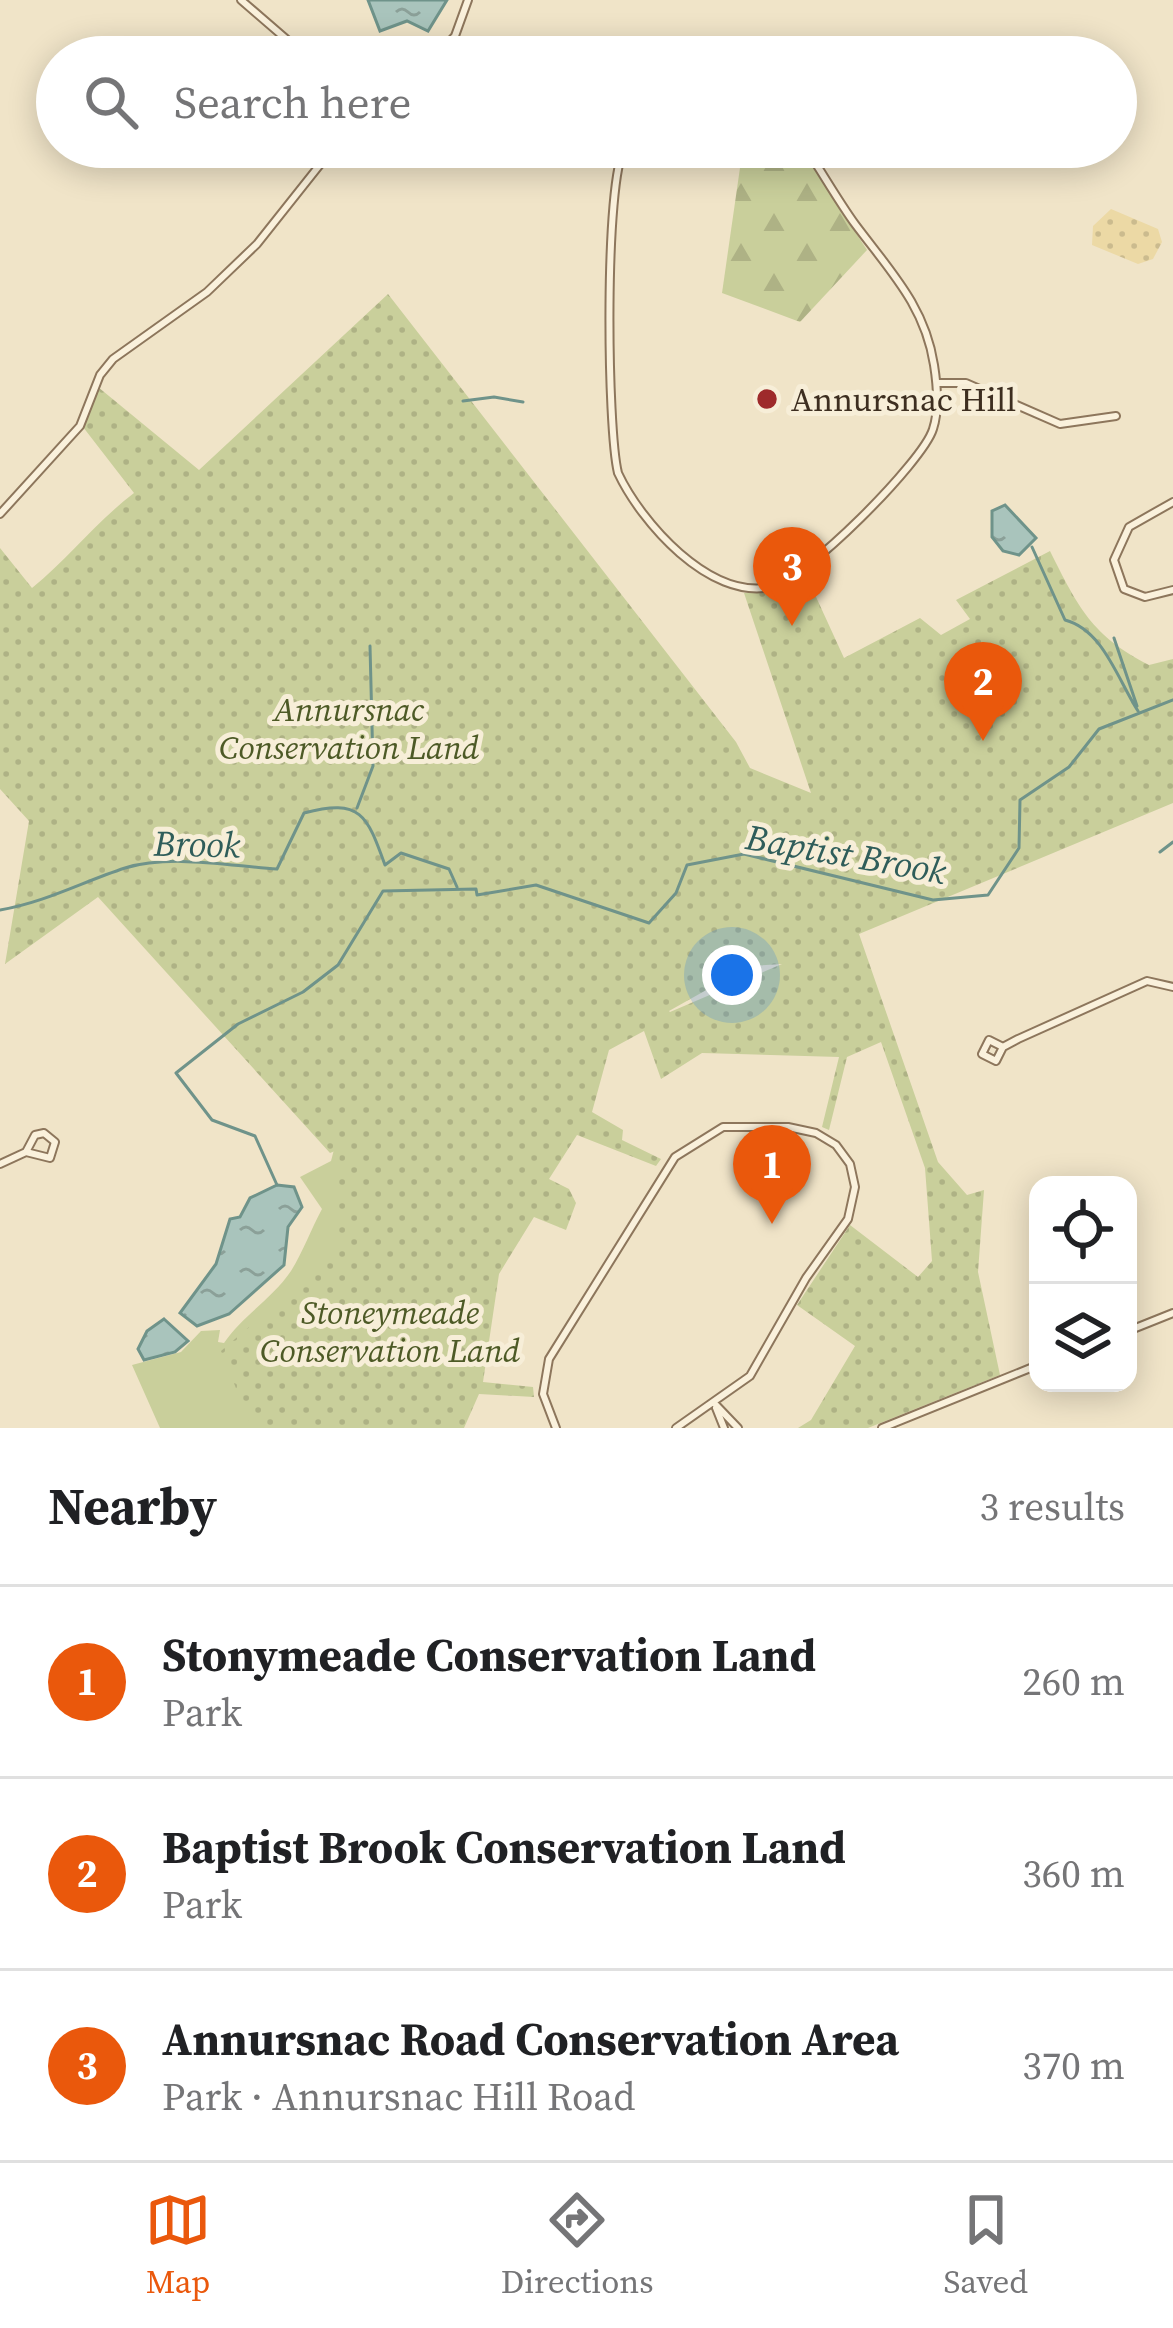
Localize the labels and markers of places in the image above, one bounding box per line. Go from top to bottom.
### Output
place label: Annursnac Hill [791,377,1016,422]
marker: Annursnac Hill [754,386,780,412]
pin: 3 [753,527,831,626]
pin: 2 [944,642,1022,741]
pin: 1 [733,1125,811,1224]

